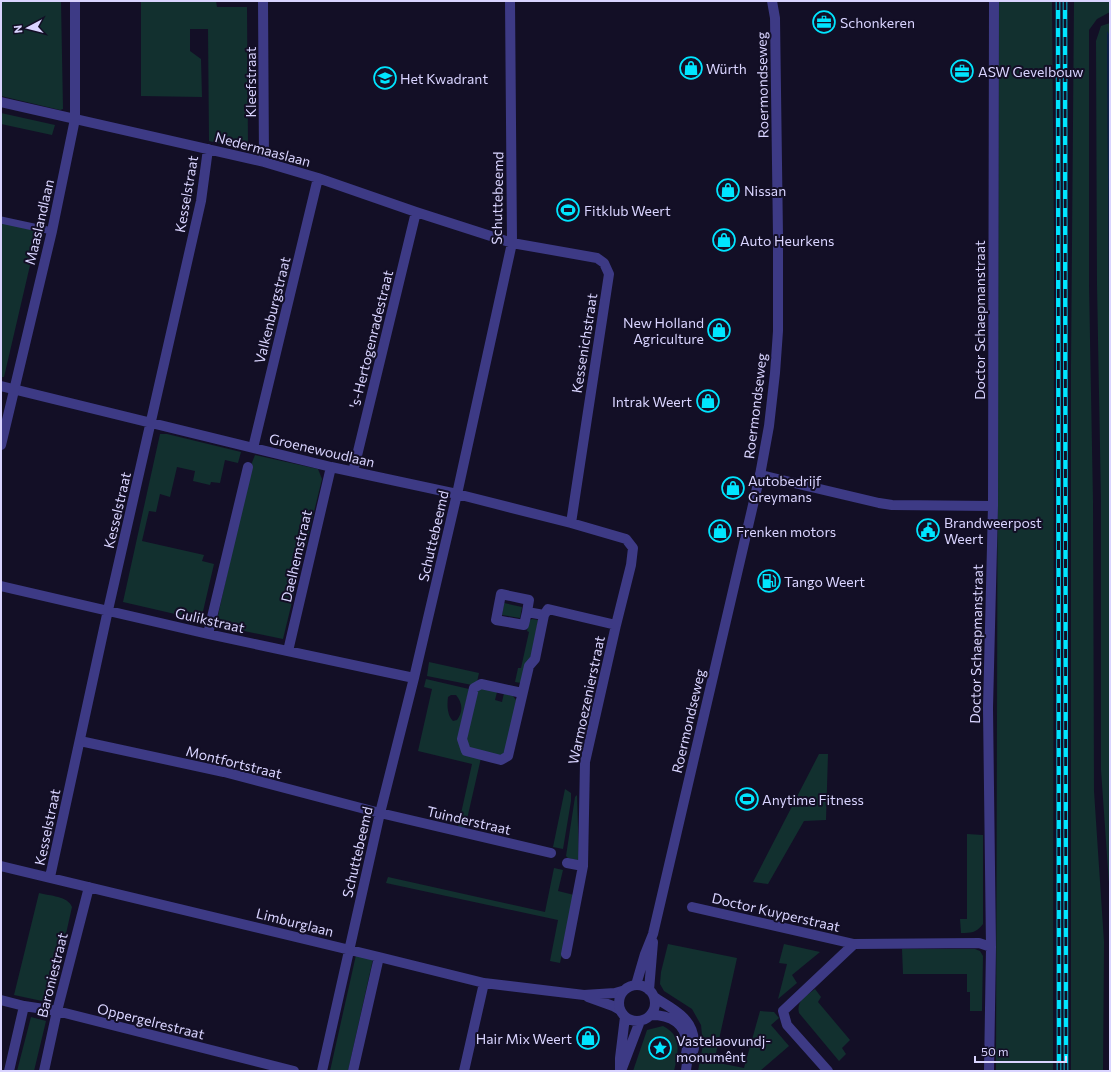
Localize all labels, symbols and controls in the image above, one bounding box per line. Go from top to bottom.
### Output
north arrow [8,8,48,48]
office icon: Schonkeren [811,9,837,35]
place label: Schonkeren [840,14,915,31]
text: N [11,24,25,34]
street label: Roermondseweg [753,31,771,138]
street label: Kleefstraat [242,46,259,117]
shop icon: Würth [678,55,704,81]
office icon: ASW Gevelbouw [949,58,975,84]
place label: Würth [706,60,747,77]
place label: ASW Gevelbouw [978,63,1084,80]
school or university icon: Het Kwadrant [372,65,398,91]
place label: Het Kwadrant [400,70,488,87]
street label: Nedermaaslaan [213,128,313,170]
street label: Schuttebeemd [488,151,506,245]
street label: Kesselstraat [171,154,201,234]
street label: Maaslandlaan [21,177,57,267]
shop icon: Nissan [715,177,741,203]
place label: Nissan [744,182,786,199]
sports icon: Fitklub Weert [555,197,581,223]
place label: Fitklub Weert [584,202,671,219]
shop icon: Auto Heurkens [711,227,737,253]
place label: Auto Heurkens [740,232,834,249]
street label: Doctor Schaepmanstraat [971,240,988,400]
street label: Valkenburgstraat [250,255,294,365]
street label: 's-Hertogenradestraat [346,268,396,410]
street label: Kessenichstraat [568,292,600,394]
place label: New Holland Agriculture [623,314,704,347]
shop icon: New Holland Agriculture [706,317,732,343]
street label: Roermondseweg [740,352,770,460]
shop icon: Intrak Weert [695,388,721,414]
place label: Intrak Weert [612,393,692,410]
street label: Groenewoudlaan [267,430,377,470]
street label: Kesselstraat [100,470,134,550]
place label: Autobedrijf Greymans [748,472,822,505]
shop icon: Autobedrijf Greymans [720,475,746,501]
street label: Schuttebeemd [414,489,452,583]
street label: Daelhemstraat [277,508,315,604]
place label: Brandweerpost Weert [944,514,1042,547]
public building icon: Brandweerpost Weert [915,517,941,543]
shop icon: Frenken motors [707,518,733,544]
place label: Frenken motors [736,523,836,540]
street label: Doctor Schaepmanstraat [966,564,986,724]
fuel station icon: Tango Weert [756,568,782,594]
place label: Tango Weert [784,573,865,590]
street label: Gulikstraat [174,604,247,636]
street label: Warmoezenierstraat [564,634,608,766]
street label: Roermondseweg [668,667,708,775]
street label: Montfortstraat [184,742,284,782]
sports icon: Anytime Fitness [734,786,760,812]
street label: Kesselstraat [31,787,63,867]
place label: Anytime Fitness [762,791,864,808]
street label: Tuinderstraat [425,802,513,838]
street label: Schuttebeemd [338,805,376,899]
street label: Doctor Kuyperstraat [710,889,842,935]
street label: Limburglaan [254,904,336,940]
street label: Baroniestraat [33,930,71,1019]
street label: Oppergelrestraat [96,999,207,1043]
shop icon: Hair Mix Weert [575,1025,601,1051]
place label: Hair Mix Weert [476,1030,572,1047]
place label: Vastelaovundj- monumênt [676,1032,771,1065]
place icon: Vastelaovundj- monumênt [647,1035,673,1061]
scale bar [975,1038,1066,1064]
text: 50 m [981,1044,1009,1058]

